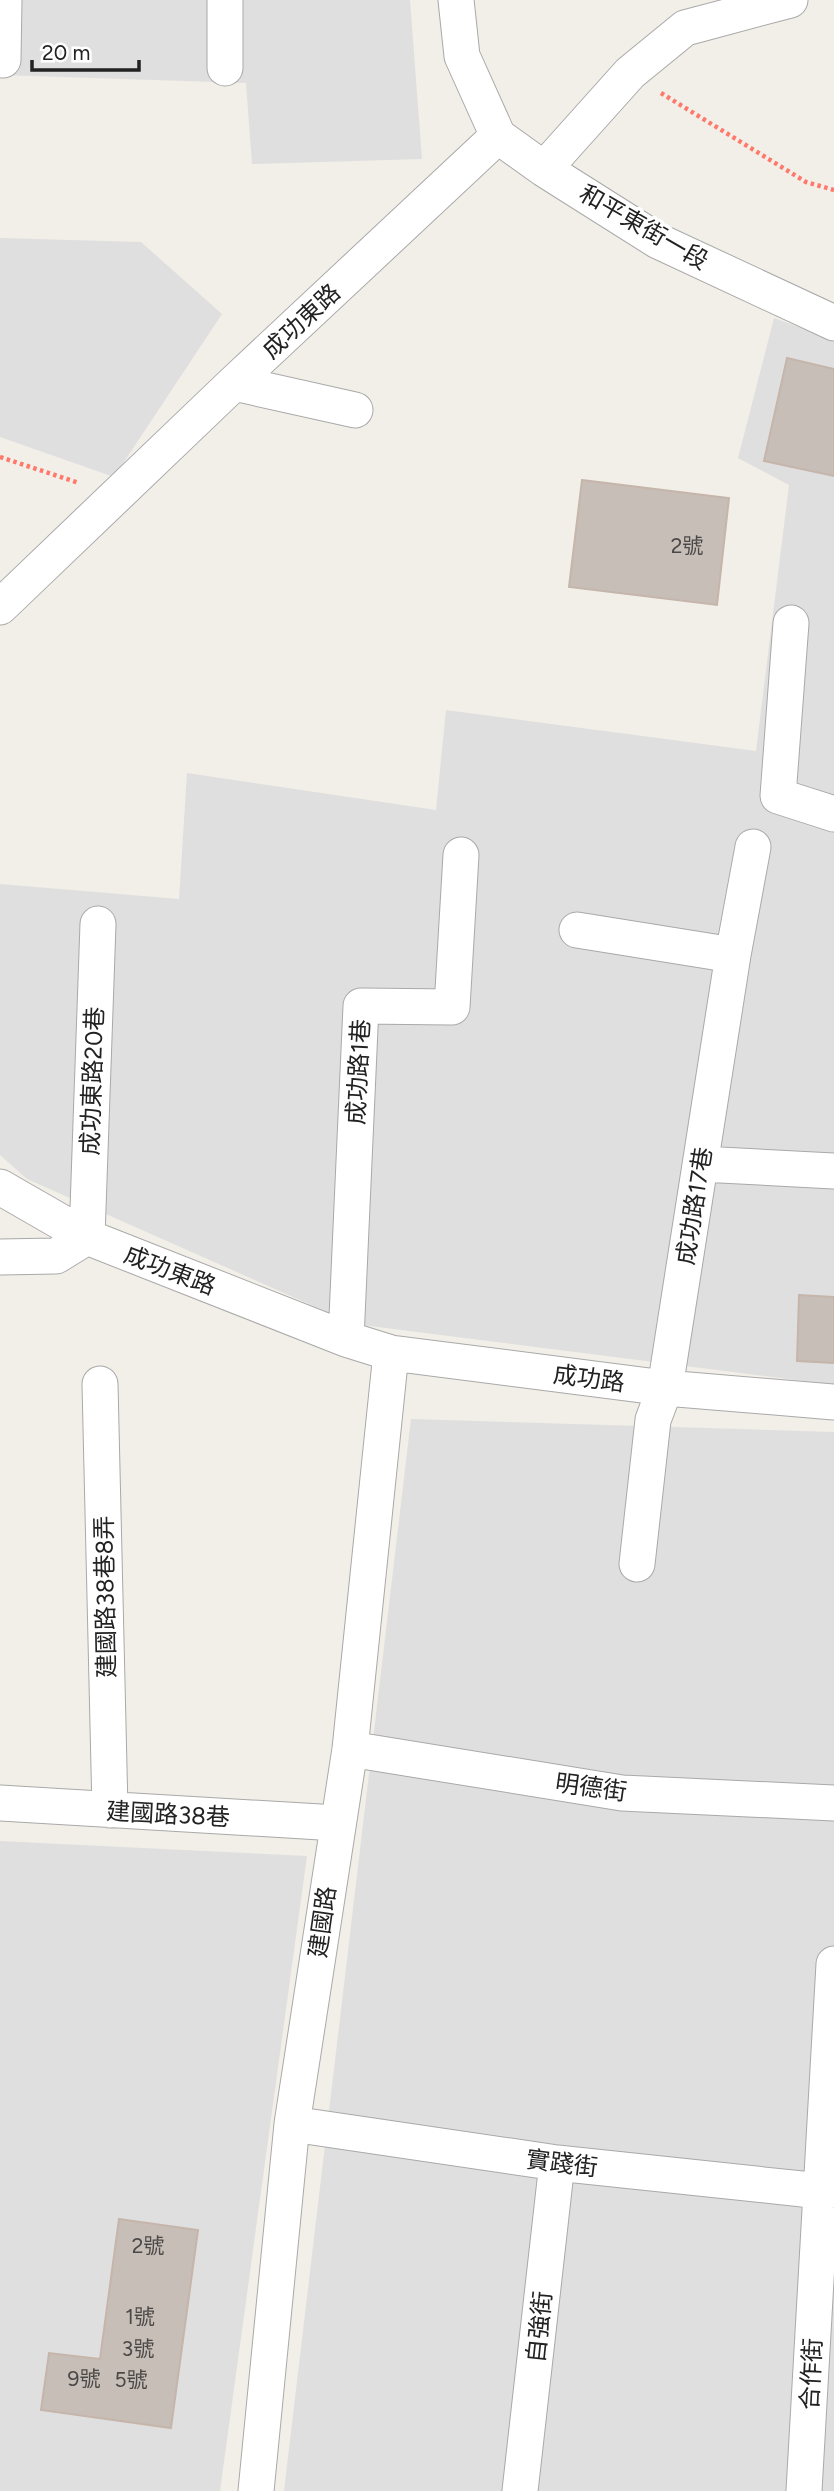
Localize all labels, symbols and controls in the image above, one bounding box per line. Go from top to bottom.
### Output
scale bar [32,28,138,72]
text: 20 m [42,40,90,65]
street label: 和平東街一段 [574,178,714,276]
street label: 成功東路 [256,278,346,364]
house number: 2號 [671,533,703,558]
street label: 成功東路20巷 [75,1006,109,1156]
street label: 成功路1巷 [341,1018,375,1126]
street label: 成功路17巷 [670,1145,718,1267]
street label: 成功東路 [120,1239,220,1301]
street label: 成功路 [552,1359,626,1397]
street label: 建國路38巷8弄 [89,1515,121,1679]
street label: 明德街 [553,1768,629,1806]
street label: 建國路38巷 [105,1796,231,1832]
street label: 建國路 [303,1884,341,1960]
street label: 實踐街 [525,2144,599,2182]
house number: 2號 [132,2233,164,2258]
street label: 自強街 [521,2290,557,2364]
house number: 1號 [125,2304,155,2329]
house number: 3號 [122,2336,154,2361]
street label: 合作街 [795,2337,827,2411]
house number: 9號 [68,2366,100,2391]
house number: 5號 [114,2367,148,2392]

